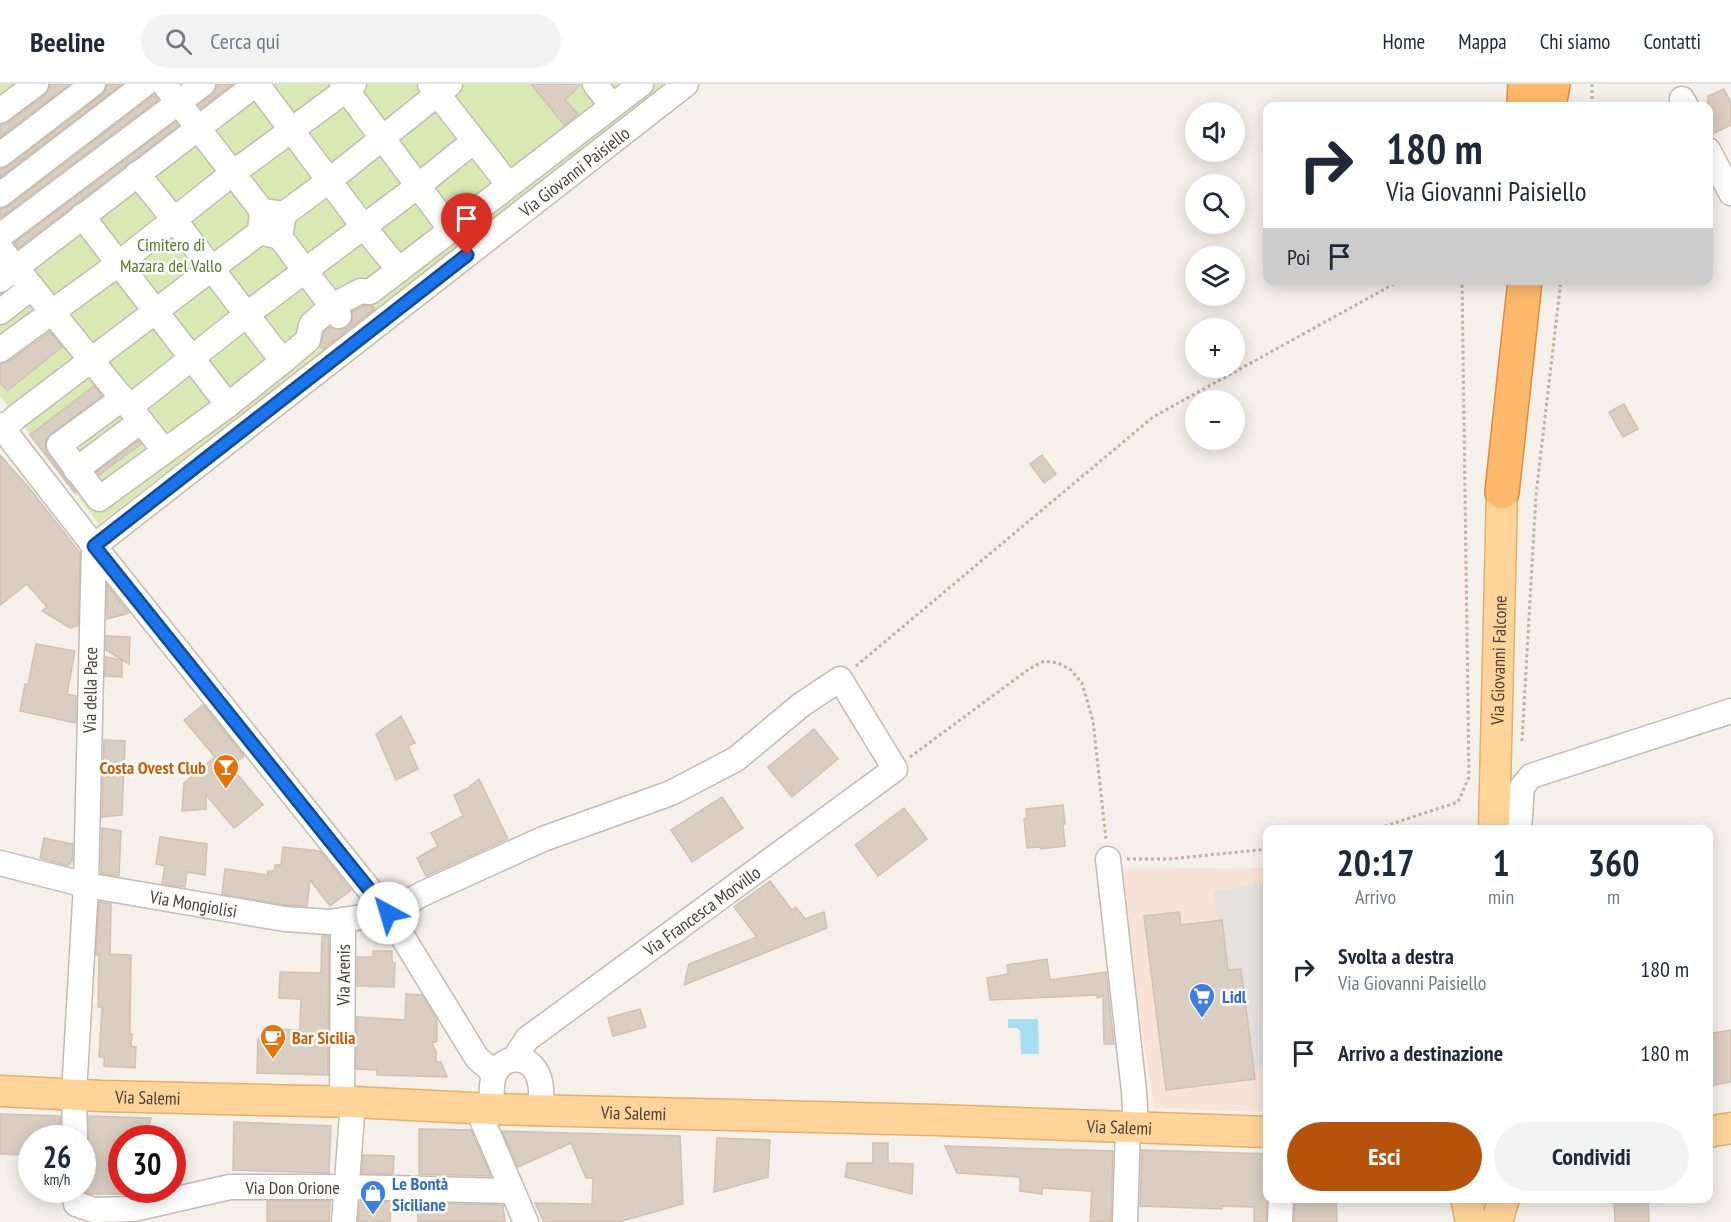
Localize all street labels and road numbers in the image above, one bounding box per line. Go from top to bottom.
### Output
street label: Via Giovanni Paisiello [513,121,634,222]
street label: Via Giovanni Falcone [1485,595,1511,726]
street label: Via della Pace [78,647,102,734]
street label: Via Francesca Morvillo [638,861,765,962]
street label: Via Mongiolisi [147,884,239,922]
street label: Via Arenis [331,944,354,1007]
street label: Via Salemi [114,1085,181,1109]
street label: Via Salemi [600,1100,667,1125]
street label: Via Salemi [1085,1114,1153,1139]
street label: Via Don Orione [244,1176,340,1199]

